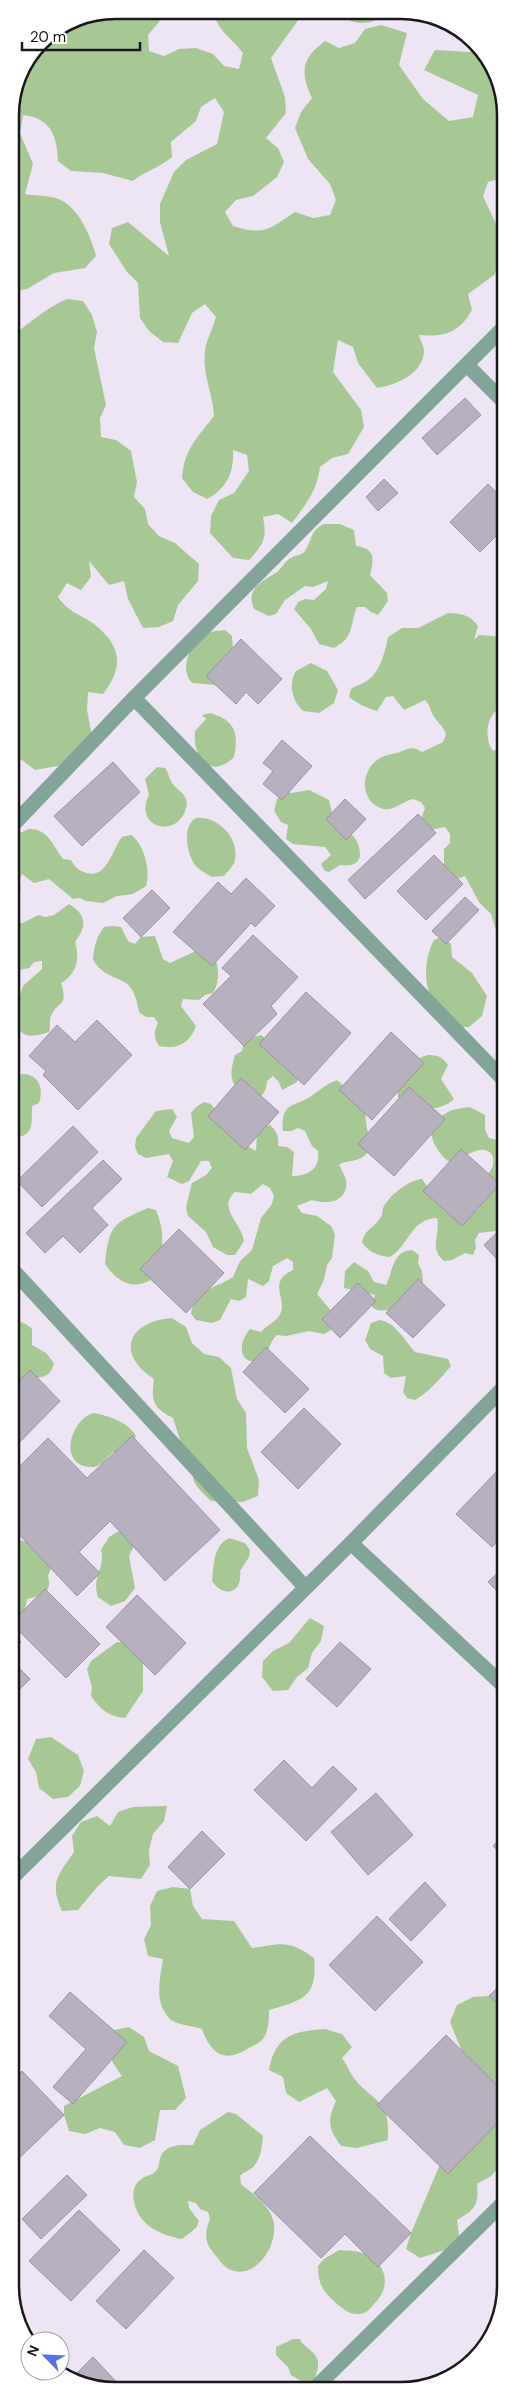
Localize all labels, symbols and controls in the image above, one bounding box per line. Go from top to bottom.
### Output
scale bar [22,20,140,52]
text: 20 m [30,27,66,47]
north arrow [20,2331,70,2381]
text: N [23,2342,43,2359]

